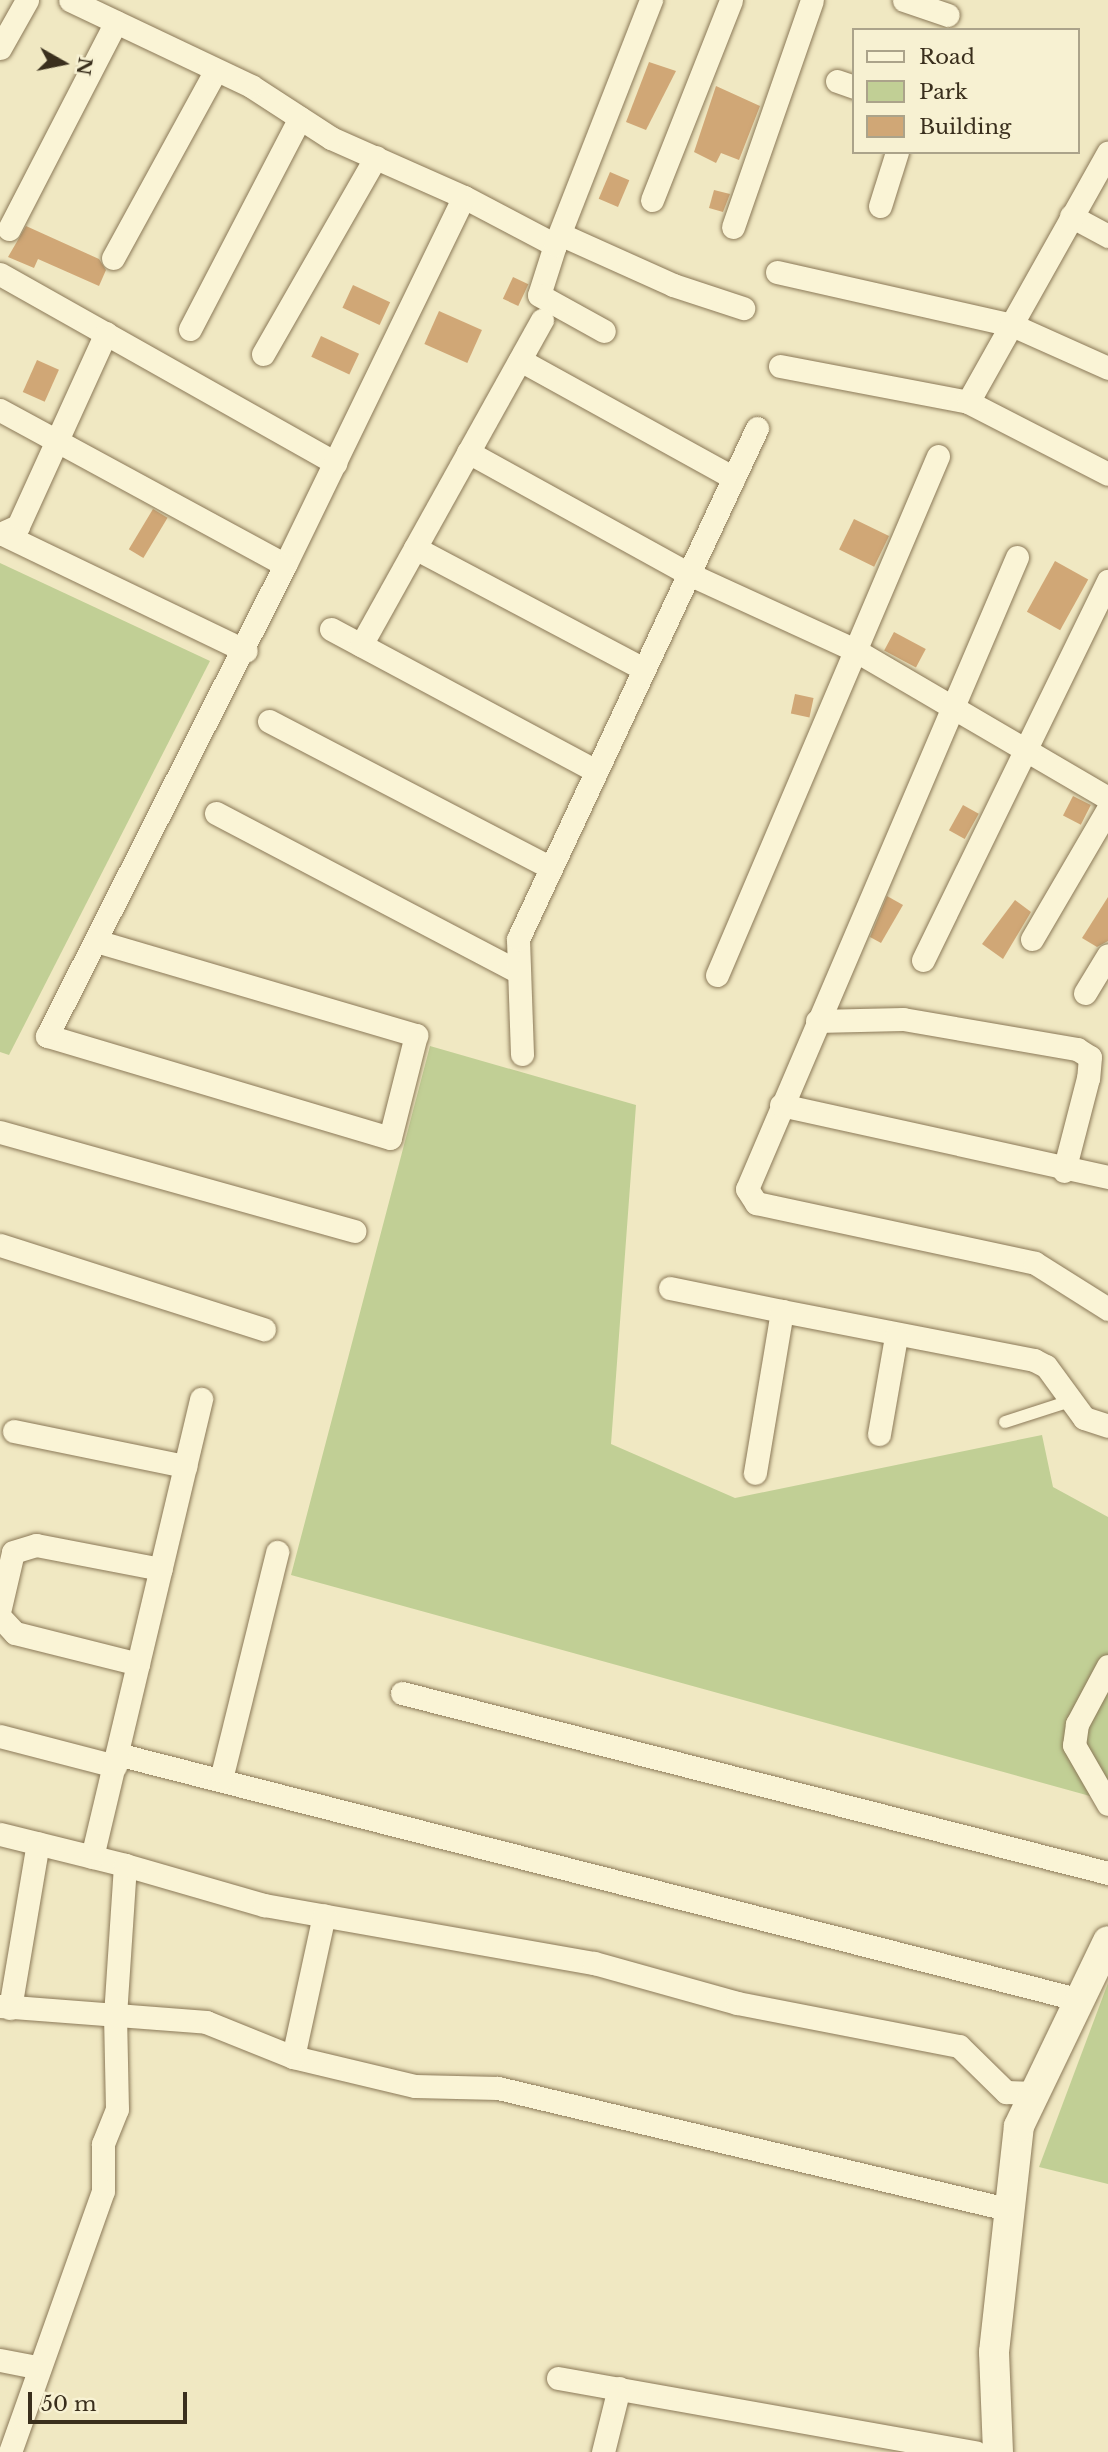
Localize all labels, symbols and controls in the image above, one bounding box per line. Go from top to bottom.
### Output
north arrow [28,28,98,98]
legend [852,28,1080,154]
text: Road [919,44,975,70]
text: N [71,56,97,77]
text: Park [919,79,968,105]
text: Building [919,114,1011,140]
scale bar [32,2378,191,2422]
text: 50 m [41,2391,96,2417]

